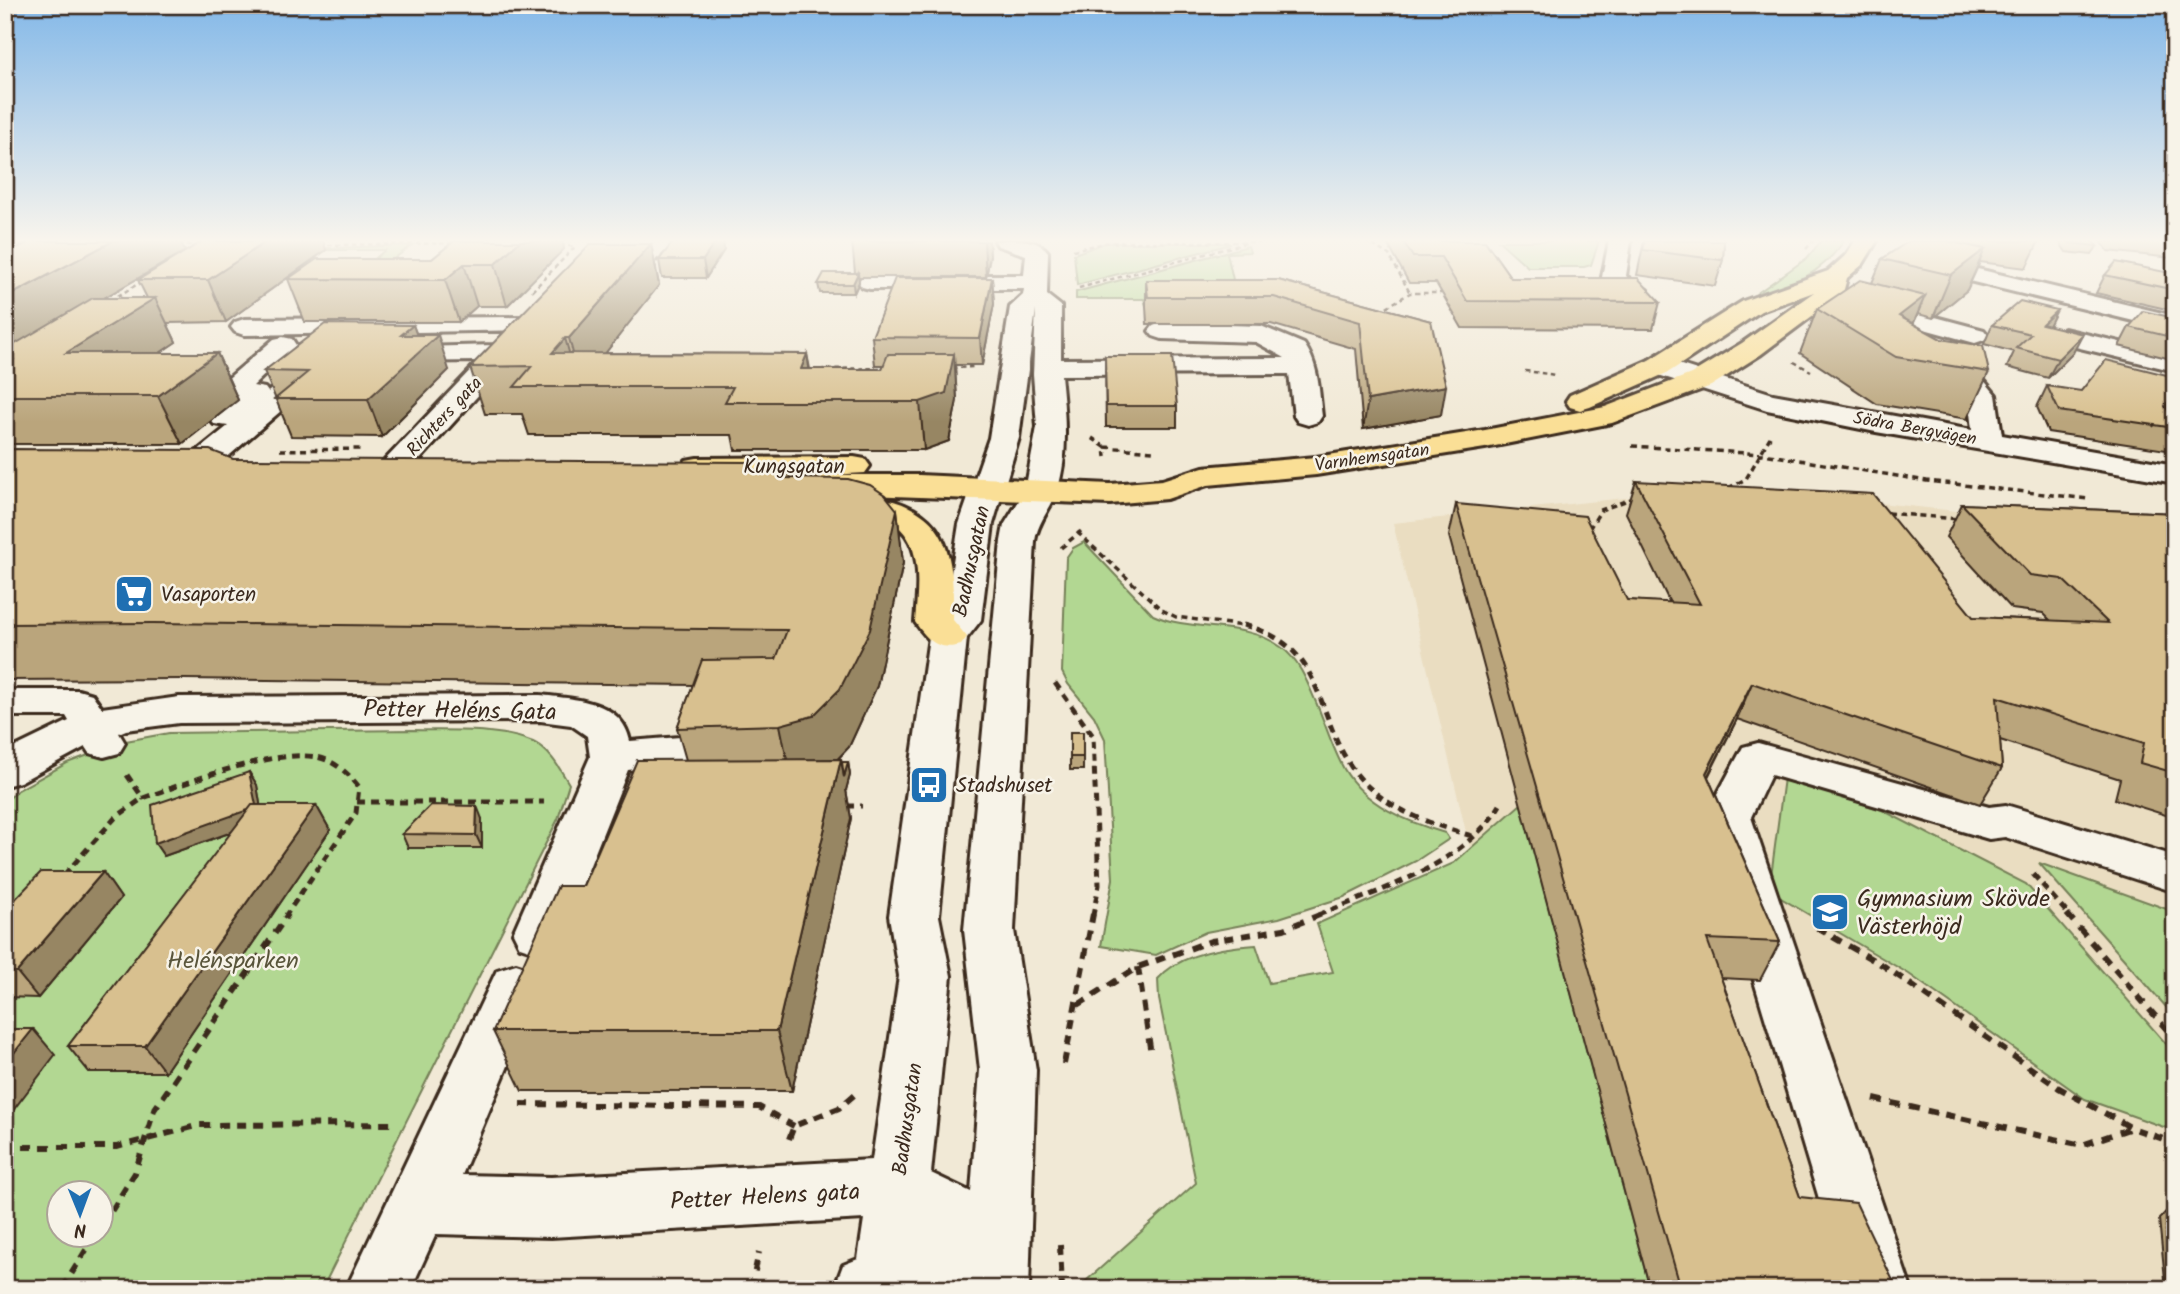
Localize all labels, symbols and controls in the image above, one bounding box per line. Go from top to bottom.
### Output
street label: Richters gata [400,370,490,464]
street label: Södra Bergvägen [1851,404,1979,455]
street label: Varnhemsgatan [1313,436,1431,481]
street label: Kungsgatan [743,451,845,484]
street label: Badhusgatan [945,503,1000,620]
supermarket icon: Vasaporten [113,573,155,615]
place label: Vasaporten [161,579,256,612]
street label: Petter Heléns Gata [363,690,557,733]
bus stop icon: Stadshuset [908,764,950,806]
place label: Stadshuset [956,770,1053,803]
place label: Gymnasium Skövde Västerhöjd [1857,880,2050,947]
school or university icon: Gymnasium Skövde Västerhöjd [1809,891,1851,933]
park label: Helénsparken [167,942,299,981]
street label: Badhusgatan [884,1061,933,1177]
street label: Petter Helens gata [669,1173,861,1222]
north arrow [46,1178,116,1248]
text: N [74,1214,87,1244]

